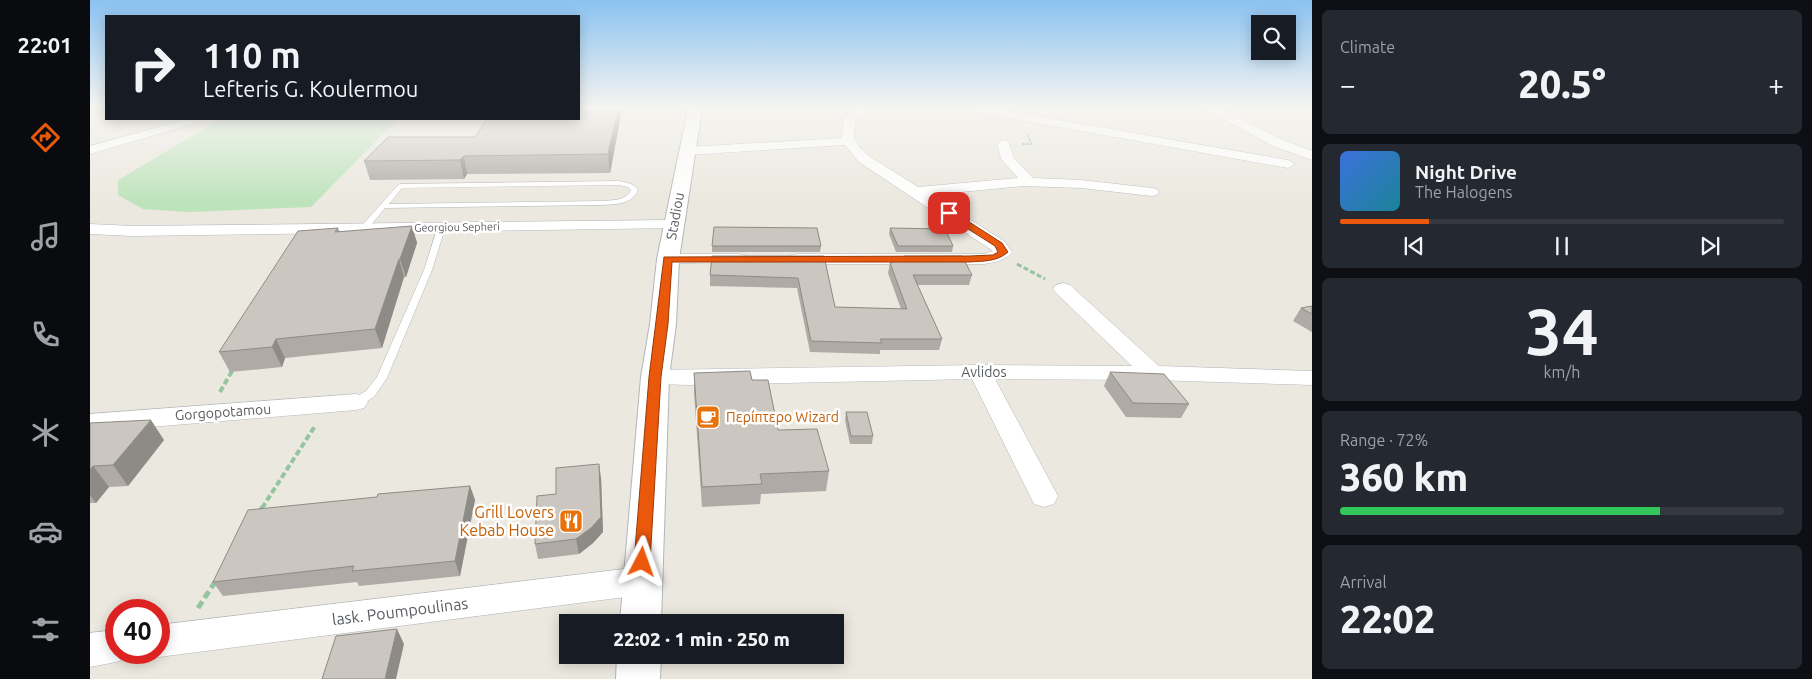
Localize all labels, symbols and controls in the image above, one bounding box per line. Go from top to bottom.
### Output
map controls [1251,15,1296,60]
button: search [1251,15,1296,60]
text: 22:01 [17,32,73,57]
icon: right [120,35,185,100]
text: 110 m [203,35,301,75]
text: Climate [1340,38,1395,56]
text: 20.5° [1518,63,1606,105]
text: − [1340,69,1356,100]
text: + [1768,69,1784,100]
text: Lefteris G. Koulermou [203,76,418,101]
icon: directions [28,120,63,155]
text: Night Drive [1415,161,1517,183]
text: The Halogens [1415,183,1513,201]
street label: Stadiou [663,191,687,241]
pin [928,192,970,234]
icon: arrive [935,199,963,227]
icon: music [28,219,63,254]
street label: Georgiou Sepheri [414,220,500,234]
icon: previous [1400,232,1428,260]
icon: pause [1548,232,1576,260]
icon: next [1696,232,1724,260]
text: 34 [1525,294,1599,367]
icon: phone [28,317,63,352]
text: km/h [1544,363,1580,381]
street label: Avlidos [961,364,1007,380]
street label: Gorgopotamou [174,401,272,423]
cafe icon: Περίπτερο Wizard [695,404,721,430]
place label: Περίπτερο Wizard [726,409,839,425]
icon: climate [28,415,63,450]
text: Range · 72% [1340,431,1428,449]
text: 360 km [1340,456,1468,498]
place label: Grill Lovers Kebab House [460,503,554,539]
restaurant icon: Grill Lovers Kebab House [558,508,584,534]
icon: car [28,514,63,549]
position arrow [615,535,667,587]
text: Arrival [1340,573,1387,591]
street label: lask. Poumpoulinas [331,594,469,628]
text: 22:02 [1340,598,1435,640]
speed limit sign: 40 [105,599,170,664]
icon: filters [28,612,63,647]
text: 22:02 · 1 min · 250 m [613,628,790,650]

